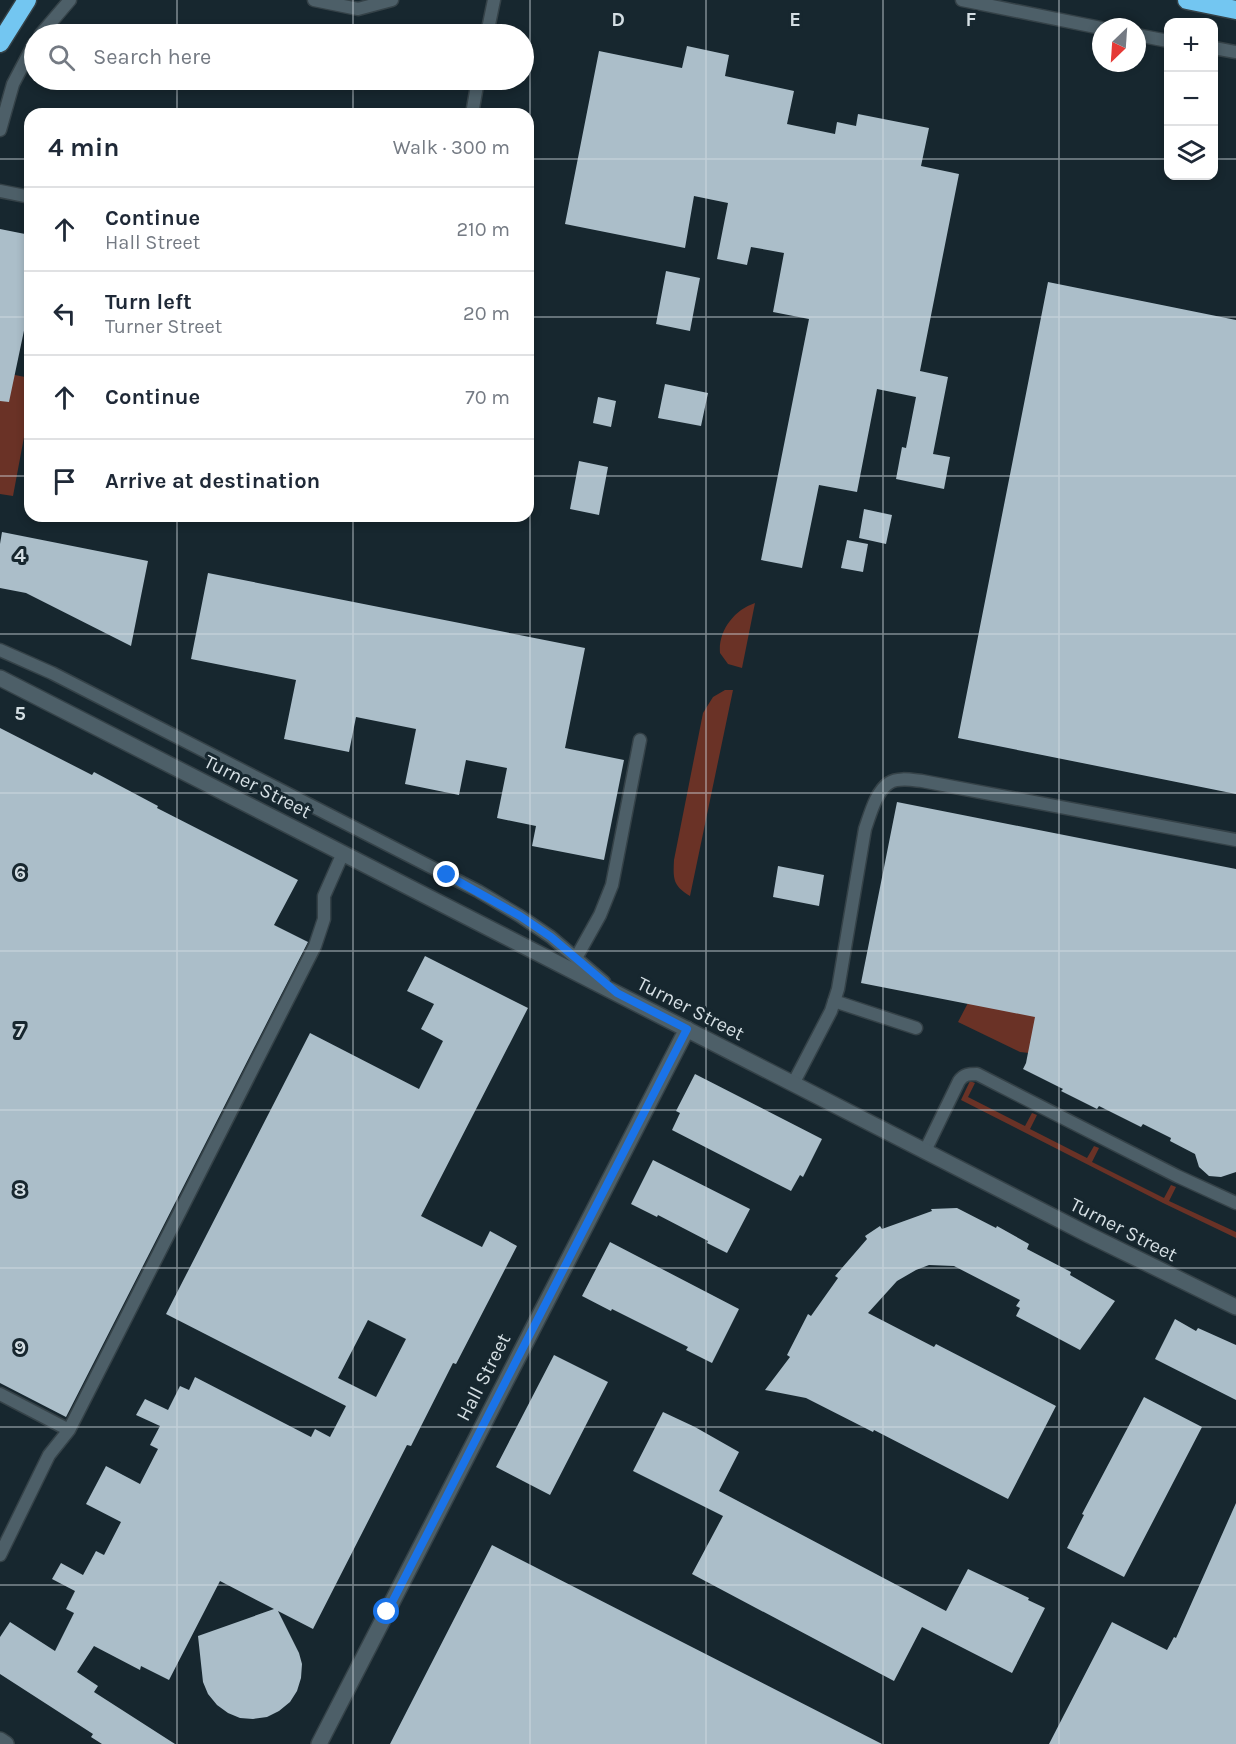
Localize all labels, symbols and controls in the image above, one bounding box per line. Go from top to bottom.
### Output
text: D [611,8,625,31]
text: E [789,8,801,31]
text: F [966,8,977,31]
north arrow [1092,18,1146,72]
map controls [1164,18,1218,180]
button: + [1164,18,1218,72]
search box [24,24,534,90]
icon: search [45,41,78,74]
text: Search here [93,44,211,70]
button: − [1164,72,1218,126]
button: layers [1164,126,1218,180]
text: 4 min [48,132,119,163]
text: Walk · 300 m [393,136,510,159]
text: Continue [105,205,200,231]
icon: ahead [48,213,81,246]
text: 210 m [456,218,510,241]
text: Hall Street [105,231,200,254]
text: Turn left [105,289,192,315]
icon: left [48,297,81,330]
text: 20 m [463,302,510,325]
text: Turner Street [105,315,222,338]
icon: ahead [48,381,81,414]
text: Continue [105,384,200,410]
text: 70 m [465,386,510,409]
icon: arrive [48,465,81,498]
text: Arrive at destination [105,468,320,494]
text: 4 [14,544,26,567]
text: 5 [14,702,26,725]
street label: Turner Street [200,750,316,824]
text: 6 [14,861,26,884]
route end [433,861,459,887]
street label: Turner Street [633,972,749,1046]
text: 7 [15,1019,25,1042]
text: 8 [14,1178,26,1201]
street label: Turner Street [1066,1193,1182,1267]
street label: Hall Street [452,1329,516,1425]
text: 9 [14,1336,26,1359]
route start [373,1598,399,1624]

